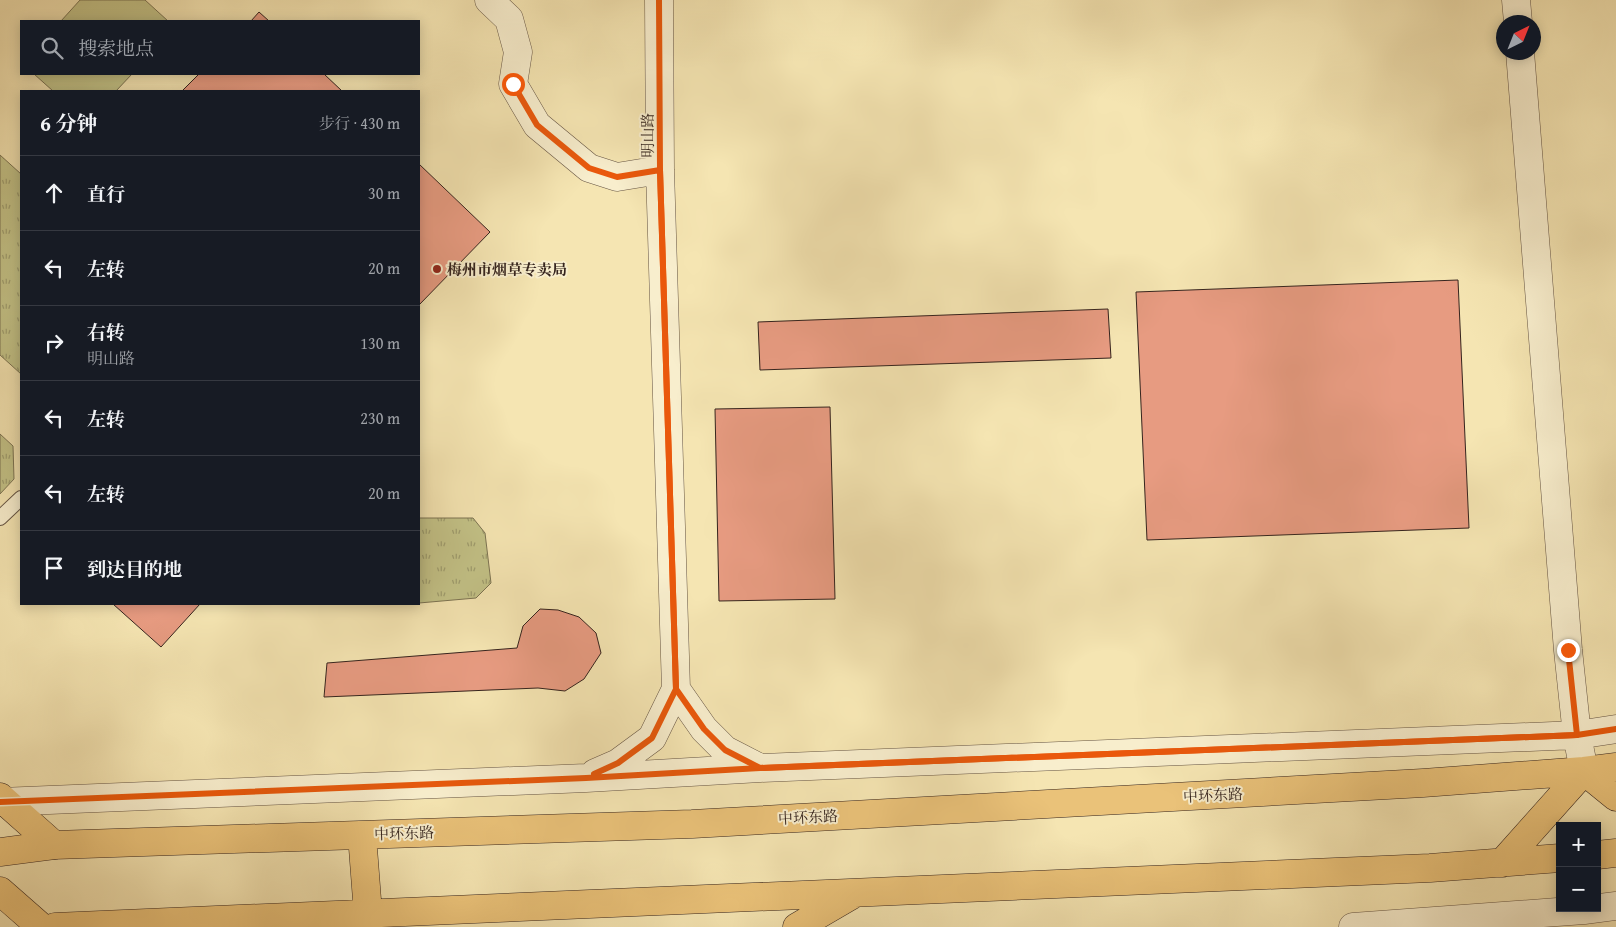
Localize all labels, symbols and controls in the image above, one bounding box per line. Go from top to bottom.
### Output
north arrow [1496,15,1541,60]
search box [20,20,420,75]
icon: search [38,34,66,62]
text: 搜索地点 [78,34,154,62]
route start [502,73,525,96]
text: 6 分钟 [40,108,98,139]
text: 步行 · 430 m [319,111,400,135]
street label: 明山路 [637,112,658,158]
icon: ahead [40,179,68,207]
text: 直行 [87,180,125,208]
text: 30 m [368,181,400,205]
icon: left [40,254,68,282]
text: 左转 [87,255,125,283]
text: 20 m [368,256,400,280]
place label: 梅州市烟草专卖局 [447,259,567,280]
marker: 梅州市烟草专卖局 [431,263,443,275]
text: 右转 [87,318,125,346]
icon: right [40,329,68,357]
text: 130 m [360,331,400,355]
text: 明山路 [87,346,135,370]
icon: left [40,404,68,432]
text: 左转 [87,405,125,433]
text: 230 m [360,406,400,430]
icon: left [40,479,68,507]
text: 左转 [87,480,125,508]
text: 20 m [368,481,400,505]
icon: arrive [40,554,68,582]
text: 到达目的地 [87,555,182,583]
route end [1557,639,1580,662]
street label: 中环东路 [1182,783,1244,807]
street label: 中环东路 [777,805,839,829]
street label: 中环东路 [374,821,434,845]
map controls [1556,822,1601,912]
button: + [1556,822,1601,867]
button: − [1556,867,1601,912]

